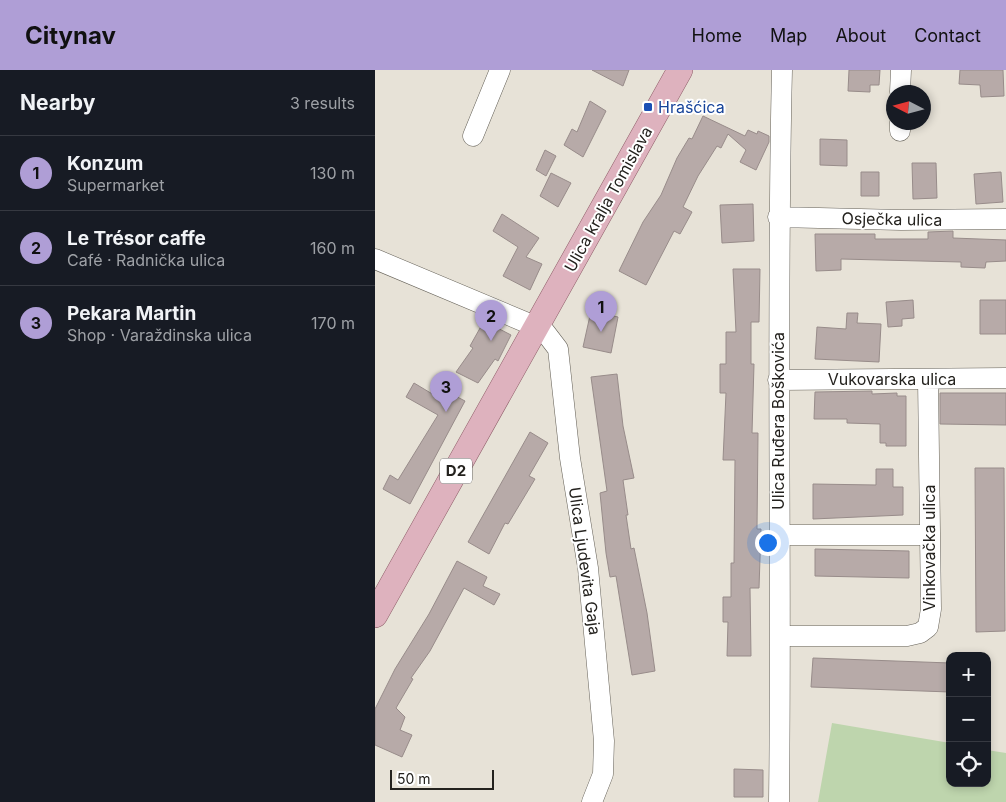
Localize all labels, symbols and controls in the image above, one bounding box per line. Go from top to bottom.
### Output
text: Citynav [25,21,116,50]
text: Home [692,25,742,46]
text: Map [770,25,807,46]
text: About [835,25,886,46]
text: Contact [914,25,981,46]
north arrow [886,85,931,130]
text: Nearby [20,90,95,115]
text: 3 results [290,93,355,113]
place label: Hrašćica [658,97,725,117]
marker: Hrašćica [642,101,654,113]
street label: Ulica kralja Tomislava [560,123,656,275]
text: Konzum [67,152,143,175]
text: 1 [33,163,39,183]
text: 130 m [310,163,355,183]
text: Supermarket [67,175,164,195]
street label: Osječka ulica [841,208,943,230]
text: Le Trésor caffe [67,227,206,250]
text: 2 [31,238,41,258]
text: 160 m [310,238,355,258]
text: Café · Radnička ulica [67,250,225,270]
pin: 1 [585,291,617,332]
pin: 2 [475,300,507,341]
text: Pekara Martin [67,302,196,325]
text: 3 [31,313,41,333]
text: 170 m [311,313,355,333]
text: Shop · Varaždinska ulica [67,325,252,345]
street label: Ulica Ruđera Boškovića [768,332,788,510]
street label: Vukovarska ulica [828,369,956,389]
pin: 3 [430,371,462,412]
road number: D2 [440,458,472,484]
street label: Vinkovačka ulica [919,485,939,611]
street label: Ulica Ljudevita Gaja [565,486,605,636]
your location [755,530,781,556]
map controls [946,652,991,787]
button: + [946,652,991,697]
button: − [946,697,991,742]
button: locate [946,742,991,787]
scale bar [390,767,494,790]
text: 50 m [397,770,431,787]

